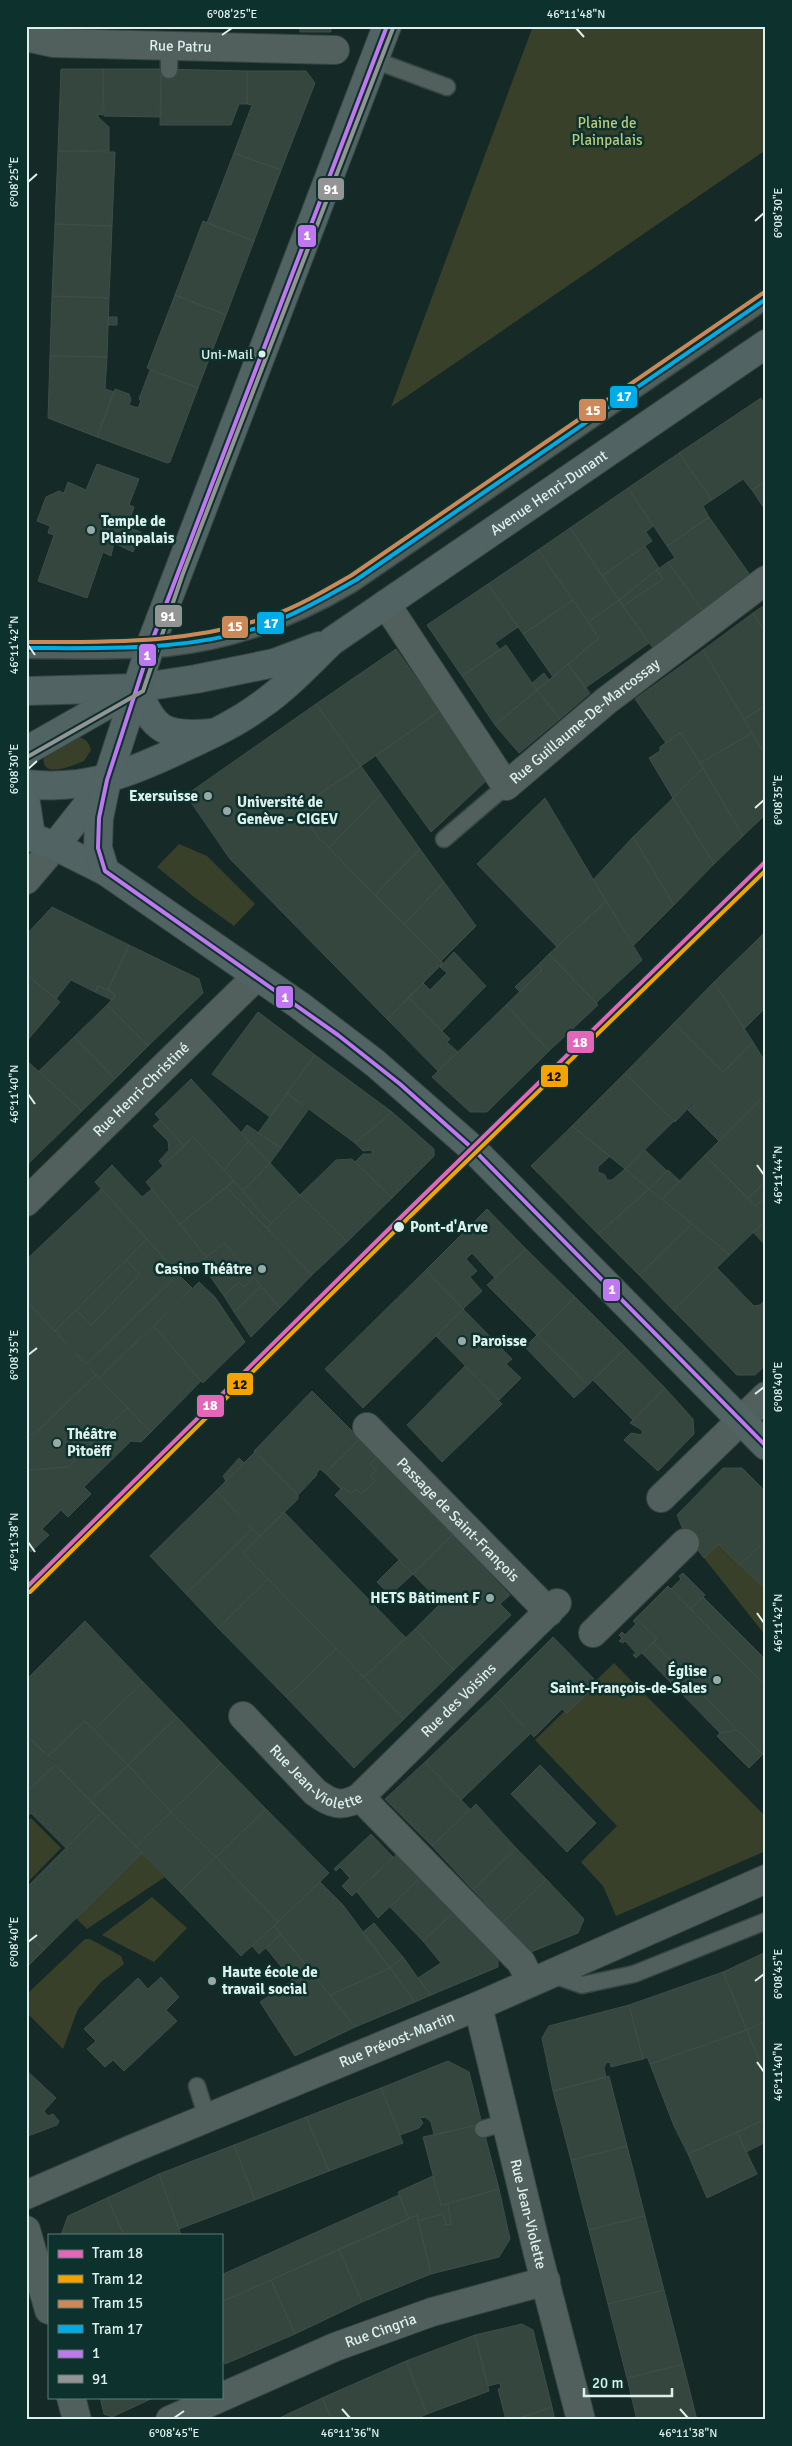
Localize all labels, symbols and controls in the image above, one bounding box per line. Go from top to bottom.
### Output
text: 6°08'25"E [207,7,258,22]
text: 46°11'48"N [547,7,605,22]
street label: Rue Patru [149,36,212,56]
park label: Plaine de Plainpalais [571,114,643,149]
text: 6°08'25"E [7,156,22,207]
line badge: 91 [317,177,345,201]
text: 91 [323,181,339,198]
text: 6°08'30"E [771,187,786,238]
line badge: 1 [297,224,317,248]
text: 1 [303,227,311,244]
place label: Uni-Mail [201,346,253,363]
marker: Uni-Mail [257,349,267,359]
line badge: 17 [609,385,638,409]
text: 17 [616,388,632,405]
line badge: 15 [578,398,607,422]
text: 15 [585,402,601,419]
street label: Avenue Henri-Dunant [487,446,611,539]
place label: Temple de Plainpalais [101,512,175,547]
marker: Temple de Plainpalais [85,524,97,536]
line badge: 91 [154,604,183,628]
text: 91 [160,608,176,625]
line badge: 17 [256,611,285,635]
line badge: 15 [221,615,249,639]
text: 17 [263,615,279,632]
text: 46°11'42"N [7,616,22,674]
text: 15 [227,618,243,635]
line badge: 1 [138,643,157,667]
text: 1 [143,647,151,664]
street label: Rue Guillaume-De-Marcossay [506,655,663,788]
text: 6°08'30"E [7,743,22,794]
text: 6°08'35"E [771,774,786,825]
place label: Exersuisse [129,787,198,805]
marker: Exersuisse [202,790,214,802]
place label: Université de Genève - CIGEV [237,793,338,828]
marker: Université de Genève - CIGEV [221,805,233,817]
line badge: 1 [275,985,294,1009]
text: 1 [281,989,289,1006]
line badge: 18 [566,1030,595,1054]
text: 18 [572,1034,588,1051]
street label: Rue Henri-Christiné [89,1038,193,1140]
line badge: 12 [540,1064,569,1088]
text: 46°11'40"N [7,1065,22,1123]
text: 12 [546,1068,562,1085]
text: 46°11'44"N [771,1146,786,1204]
place label: Pont-d'Arve [410,1218,488,1236]
marker: Pont-d'Arve [392,1220,406,1234]
place label: Casino Théâtre [155,1260,252,1278]
marker: Casino Théâtre [256,1263,268,1275]
line badge: 1 [602,1278,621,1302]
text: 1 [608,1281,616,1298]
text: 6°08'35"E [7,1329,22,1380]
place label: Paroisse [472,1332,527,1350]
marker: Paroisse [456,1335,468,1347]
text: 6°08'40"E [771,1361,786,1412]
line badge: 12 [226,1372,254,1396]
text: 12 [232,1376,248,1393]
line badge: 18 [196,1394,225,1418]
text: 18 [202,1397,218,1414]
place label: Théâtre Pitoëff [67,1425,117,1460]
marker: Théâtre Pitoëff [51,1437,63,1449]
street label: Passage de Saint-François [393,1454,523,1586]
text: 46°11'38"N [7,1513,22,1571]
place label: HETS Bâtiment F [370,1589,480,1607]
marker: HETS Bâtiment F [484,1592,496,1604]
text: 46°11'42"N [771,1594,786,1652]
street label: Rue des Voisins [417,1659,500,1741]
place label: Église Saint-François-de-Sales [550,1661,707,1697]
marker: Église Saint-François-de-Sales [711,1674,723,1686]
street label: Rue Jean-Violette [266,1741,366,1812]
text: 6°08'40"E [7,1916,22,1967]
text: 6°08'45"E [771,1948,786,1999]
place label: Haute école de travail social [221,1963,318,1998]
marker: Haute école de travail social [206,1975,218,1987]
street label: Rue Prévost-Martin [336,2008,457,2071]
text: 46°11'40"N [771,2043,786,2101]
street label: Rue Jean-Violette [506,2157,551,2271]
legend [48,2234,222,2398]
text: Tram 18 [92,2244,143,2262]
text: Tram 12 [92,2270,143,2288]
text: Tram 15 [92,2294,143,2312]
street label: Rue Cingria [343,2309,419,2352]
text: Tram 17 [92,2320,143,2338]
text: 1 [92,2344,100,2362]
scale bar [584,2366,672,2398]
text: 91 [92,2370,108,2388]
text: 20 m [592,2374,623,2392]
text: 6°08'45"E [149,2426,200,2441]
text: 46°11'36"N [321,2426,379,2441]
text: 46°11'38"N [659,2426,717,2441]

